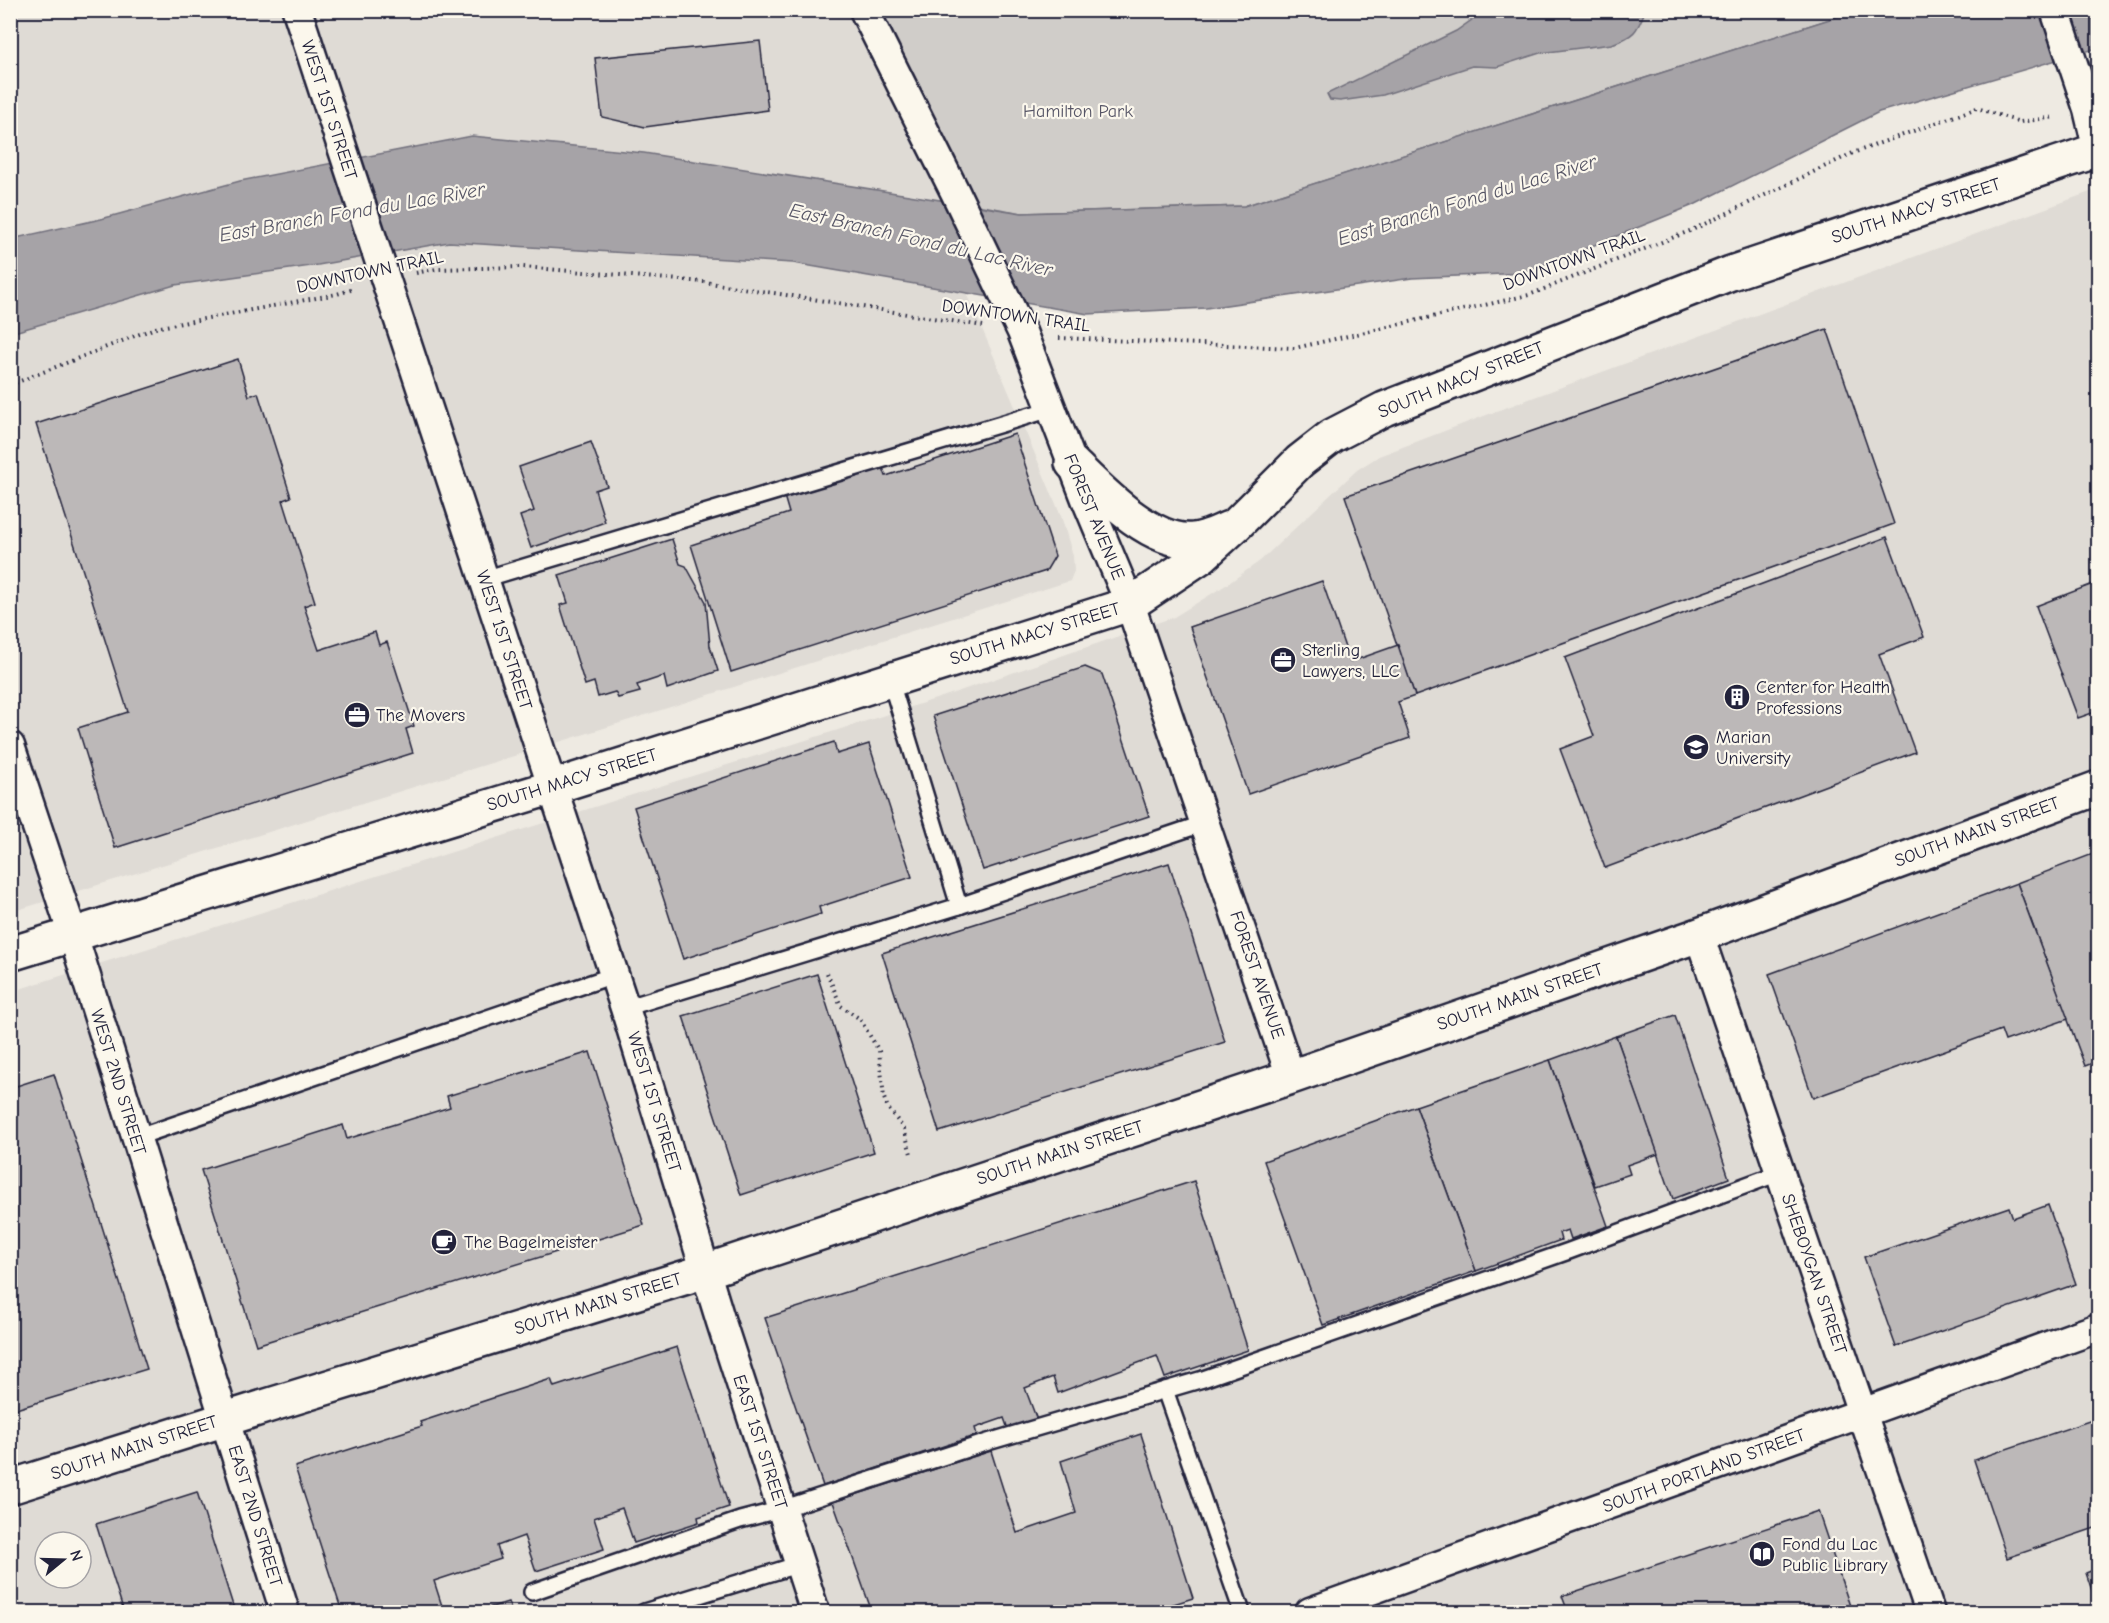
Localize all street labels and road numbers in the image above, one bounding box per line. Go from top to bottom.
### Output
street label: WEST 1ST STREET [297,38,362,183]
street label: SOUTH MACY STREET [1829,174,2004,248]
street label: DOWNTOWN TRAIL [1500,225,1648,295]
street label: DOWNTOWN TRAIL [295,246,445,298]
street label: DOWNTOWN TRAIL [940,295,1092,337]
street label: SOUTH MACY STREET [1375,337,1547,423]
street label: FOREST AVENUE [1059,451,1129,583]
street label: WEST 1ST STREET [472,568,537,713]
street label: SOUTH MACY STREET [947,598,1123,670]
street label: SOUTH MACY STREET [484,744,660,816]
street label: SOUTH MAIN STREET [1892,792,2063,872]
street label: FOREST AVENUE [1225,908,1289,1042]
street label: SOUTH MAIN STREET [1434,959,1606,1035]
street label: WEST 2ND STREET [86,1006,150,1158]
street label: WEST 1ST STREET [623,1029,685,1175]
street label: SOUTH MAIN STREET [974,1116,1147,1190]
street label: SHEBOYGAN STREET [1777,1191,1852,1358]
street label: SOUTH MAIN STREET [512,1268,685,1339]
street label: EAST 1ST STREET [728,1372,792,1513]
street label: SOUTH MAIN STREET [48,1411,221,1485]
street label: SOUTH PORTLAND STREET [1600,1424,1809,1517]
street label: EAST 2ND STREET [224,1443,287,1590]

